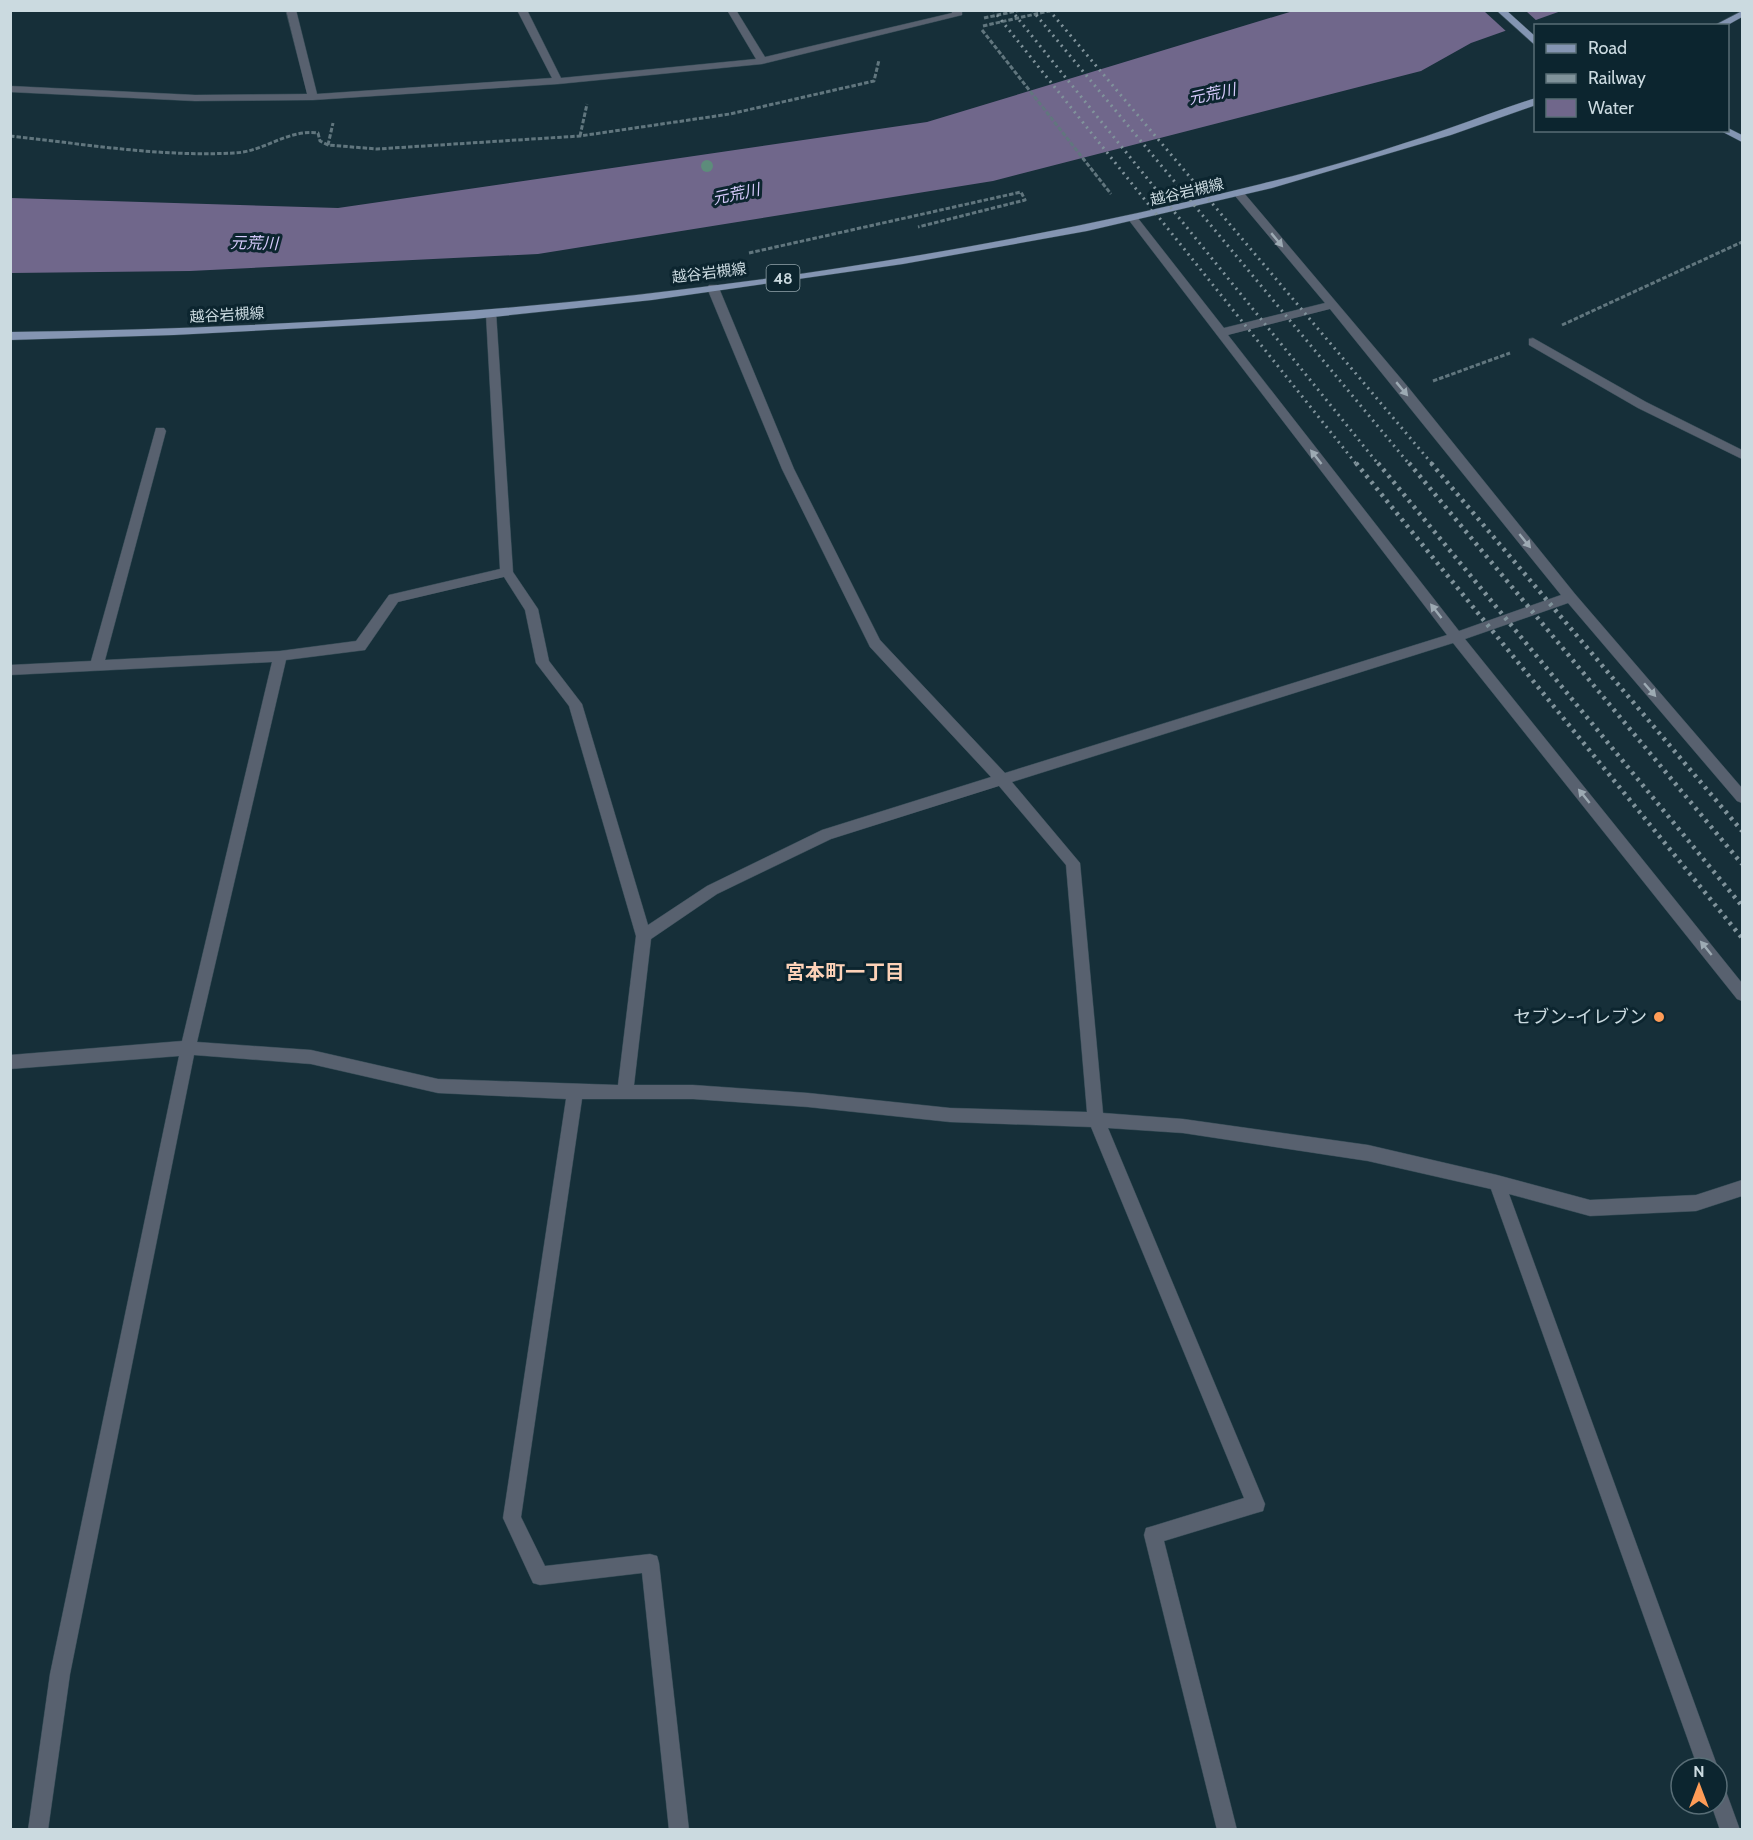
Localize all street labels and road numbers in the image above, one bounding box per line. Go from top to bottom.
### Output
street label: 越谷岩槻線 [1147,175,1226,209]
street label: 越谷岩槻線 [670,259,747,287]
road number: 48 [766,265,800,291]
street label: 越谷岩槻線 [188,304,265,326]

